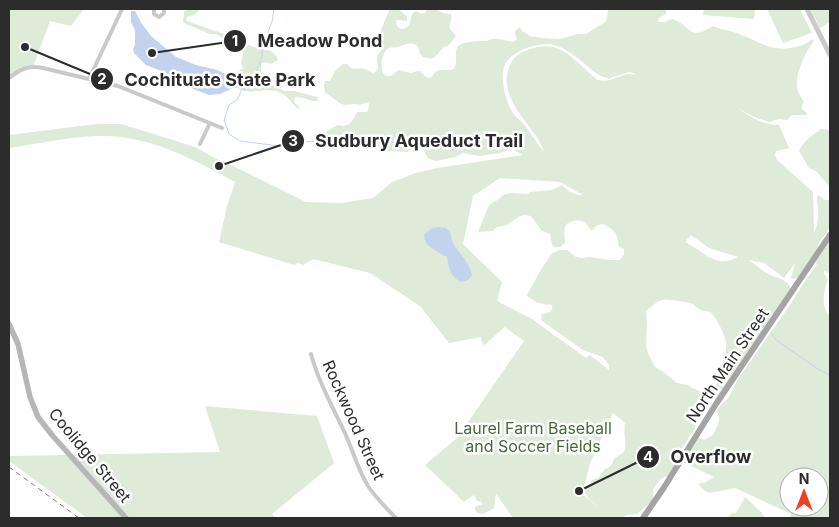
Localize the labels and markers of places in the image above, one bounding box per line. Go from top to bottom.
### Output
callout: Meadow Pond [223,24,393,57]
callout: Cochituate State Park [90,63,326,96]
callout: Sudbury Aqueduct Trail [280,124,533,157]
callout: Overflow [636,440,762,473]

